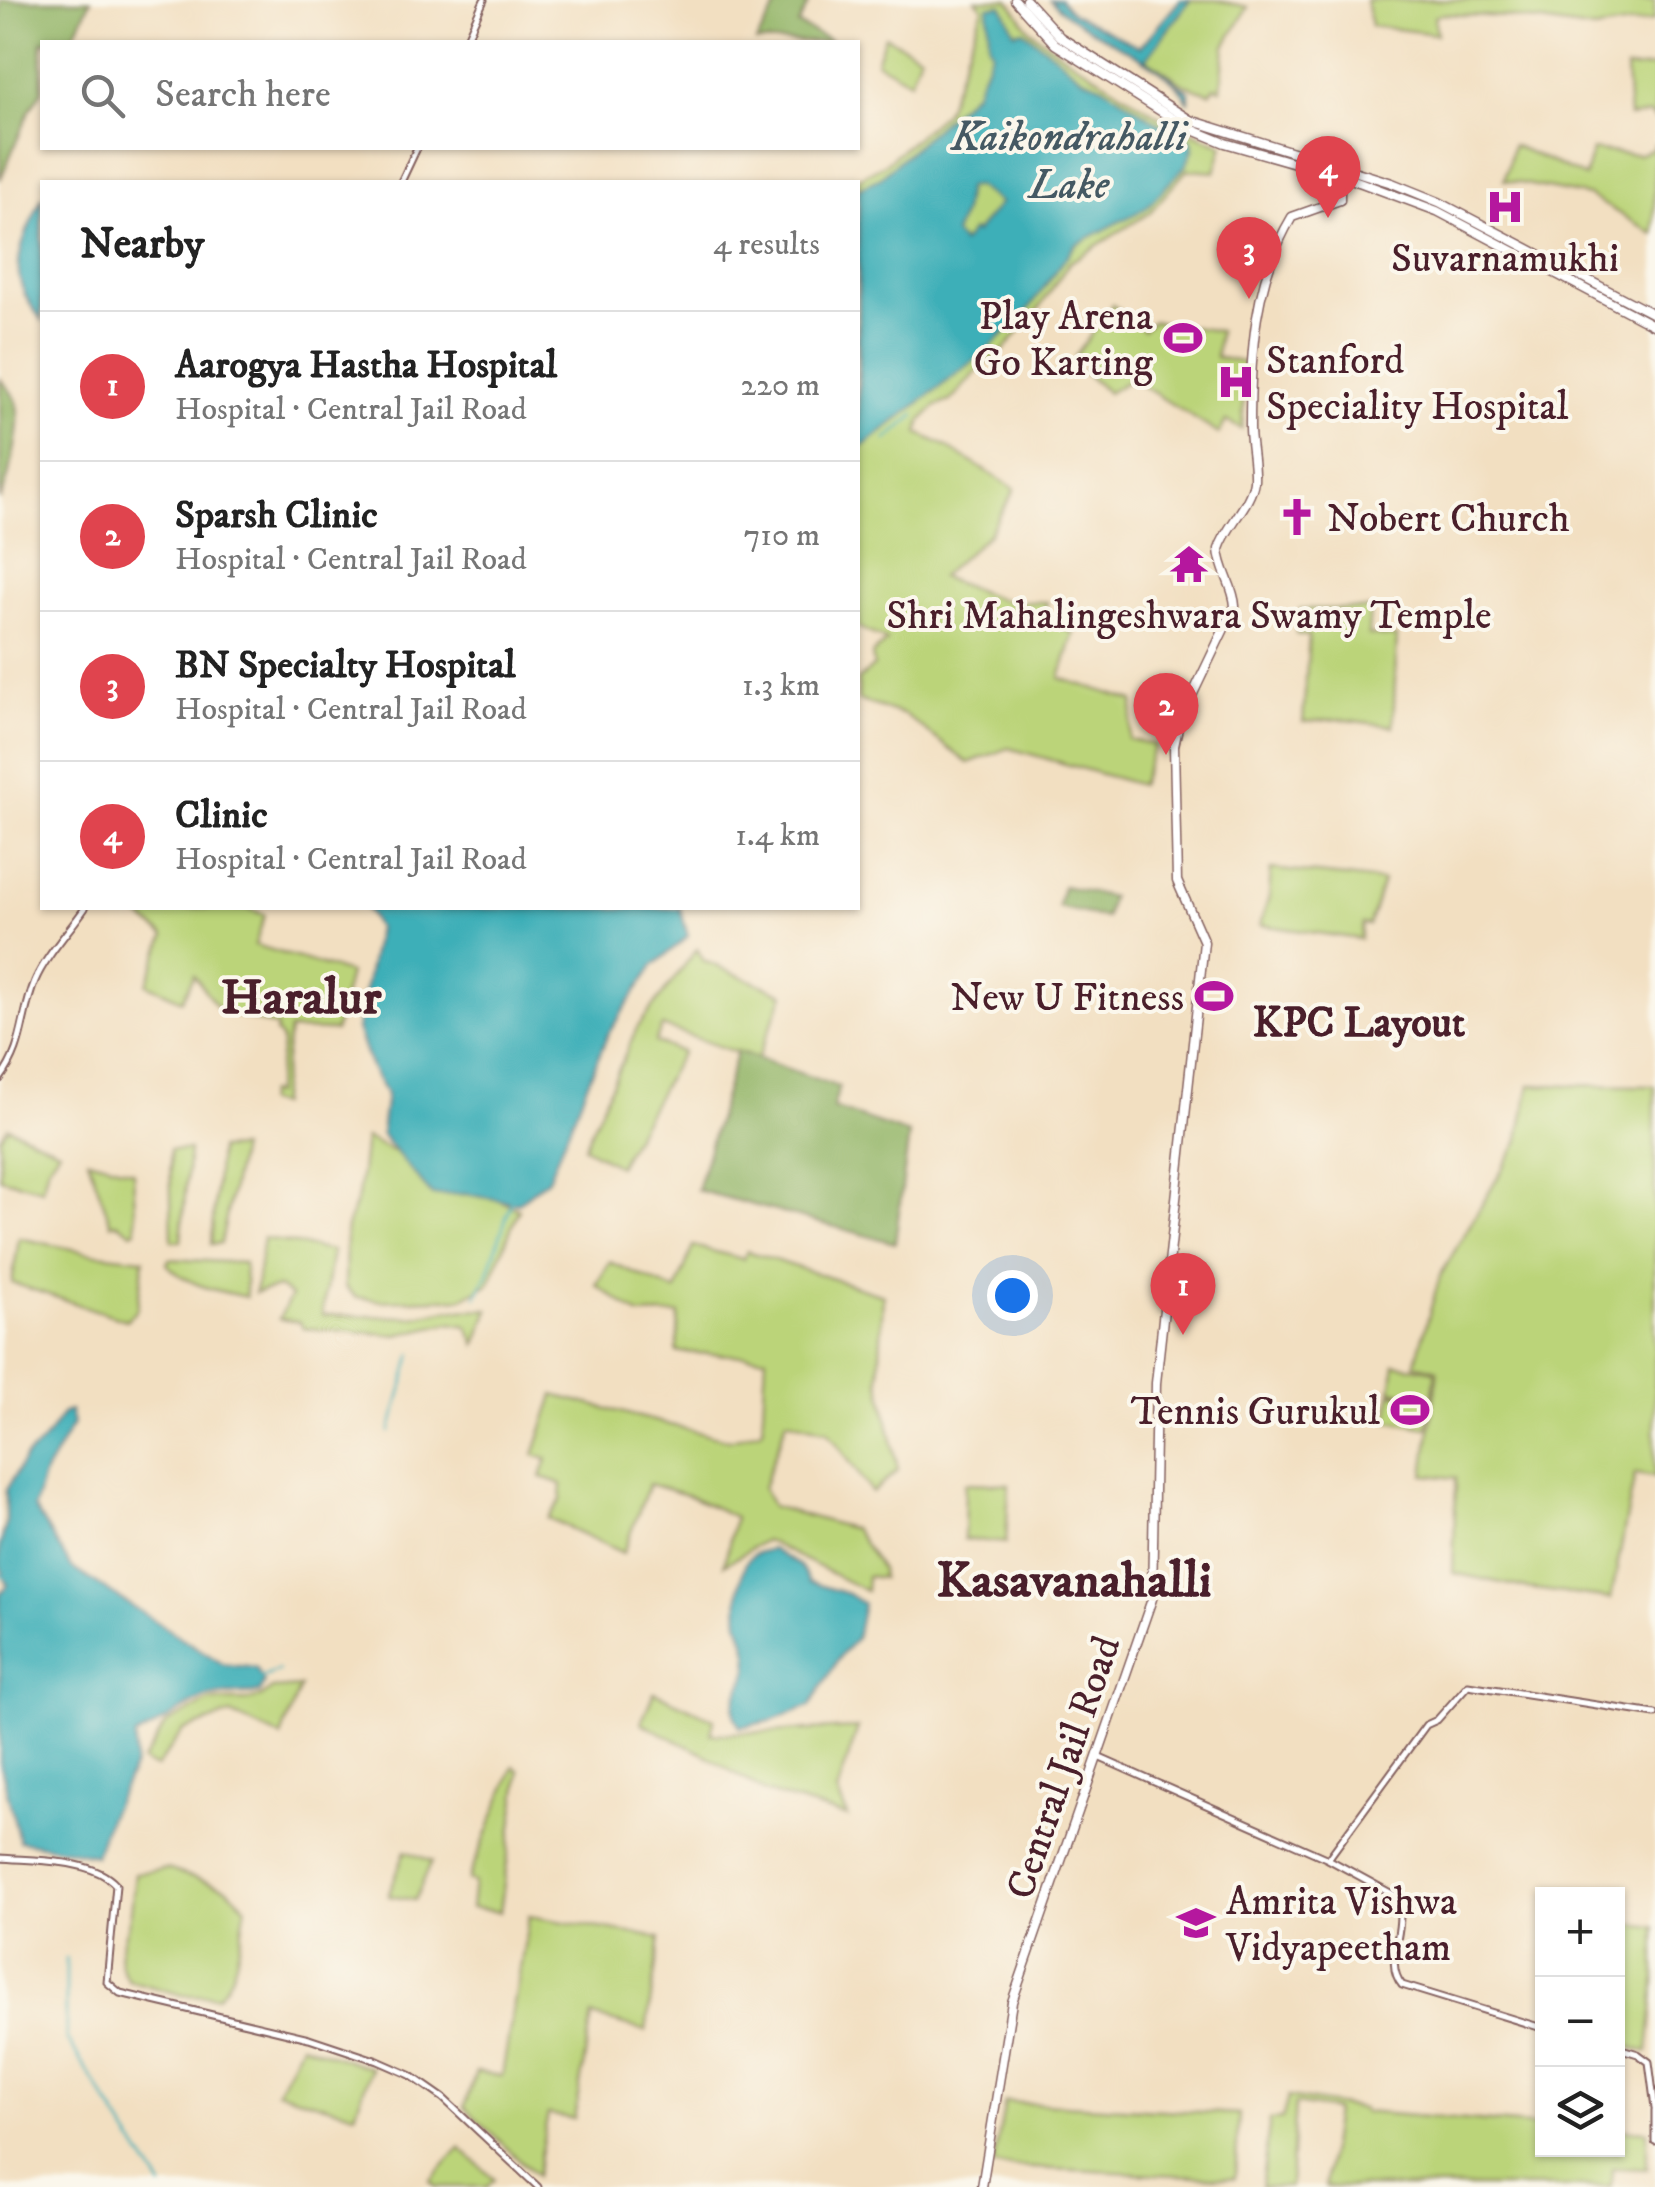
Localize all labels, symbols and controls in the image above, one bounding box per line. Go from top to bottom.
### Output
search box [40,40,860,150]
icon: search [75,68,130,123]
text: Search here [155,71,331,119]
water label: Kaikondrahalli Lake [949,112,1189,212]
pin: 4 [1296,136,1360,218]
hospital icon: Suvarnamukhi [1484,186,1526,228]
pin: 3 [1216,216,1282,299]
text: Nearby [80,219,204,271]
text: 4 results [713,225,820,265]
place label: Suvarnamukhi [1391,235,1619,285]
place label: Play Arena Go Karting [974,293,1154,389]
sports icon: Play Arena Go Karting [1162,317,1204,359]
place label: Stanford Speciality Hospital [1266,337,1569,433]
text: Aarogya Hastha Hospital [175,342,557,390]
hospital icon: Stanford Speciality Hospital [1215,361,1257,403]
text: 1 [107,366,118,406]
text: 220 m [740,366,820,406]
text: Hospital · Central Jail Road [175,390,527,430]
text: Sparsh Clinic [175,492,378,540]
place label: Nobert Church [1327,495,1570,545]
church icon: Nobert Church [1276,496,1318,538]
text: 2 [105,516,120,556]
text: 710 m [743,516,820,556]
text: Hospital · Central Jail Road [175,540,527,580]
temple icon: Shri Mahalingeshwara Swamy Temple [1168,543,1210,585]
place label: Shri Mahalingeshwara Swamy Temple [886,592,1492,642]
text: BN Specialty Hospital [175,642,516,690]
text: 3 [107,666,118,706]
text: 1.3 km [742,666,820,706]
pin: 2 [1134,672,1198,755]
text: Hospital · Central Jail Road [175,690,527,730]
text: Clinic [175,792,268,840]
text: 4 [103,816,122,856]
text: 1.4 km [735,816,820,856]
text: Hospital · Central Jail Road [175,840,527,880]
district label: Haralur [221,967,383,1030]
place label: New U Fitness [950,974,1184,1024]
sports icon: New U Fitness [1193,975,1235,1017]
district label: KPC Layout [1253,998,1466,1050]
pin: 1 [1150,1252,1216,1335]
your location [987,1270,1038,1321]
place label: Tennis Gurukul [1131,1388,1380,1438]
sports icon: Tennis Gurukul [1389,1389,1431,1431]
district label: Kasavanahalli [936,1550,1212,1613]
street label: Central Jail Road [996,1630,1133,1906]
place label: Amrita Vishwa Vidyapeetham [1225,1878,1457,1974]
map controls [1535,1887,1625,2157]
button: + [1535,1887,1625,1977]
school or university icon: Amrita Vishwa Vidyapeetham [1175,1902,1217,1944]
button: − [1535,1977,1625,2067]
button: layers [1535,2067,1625,2157]

